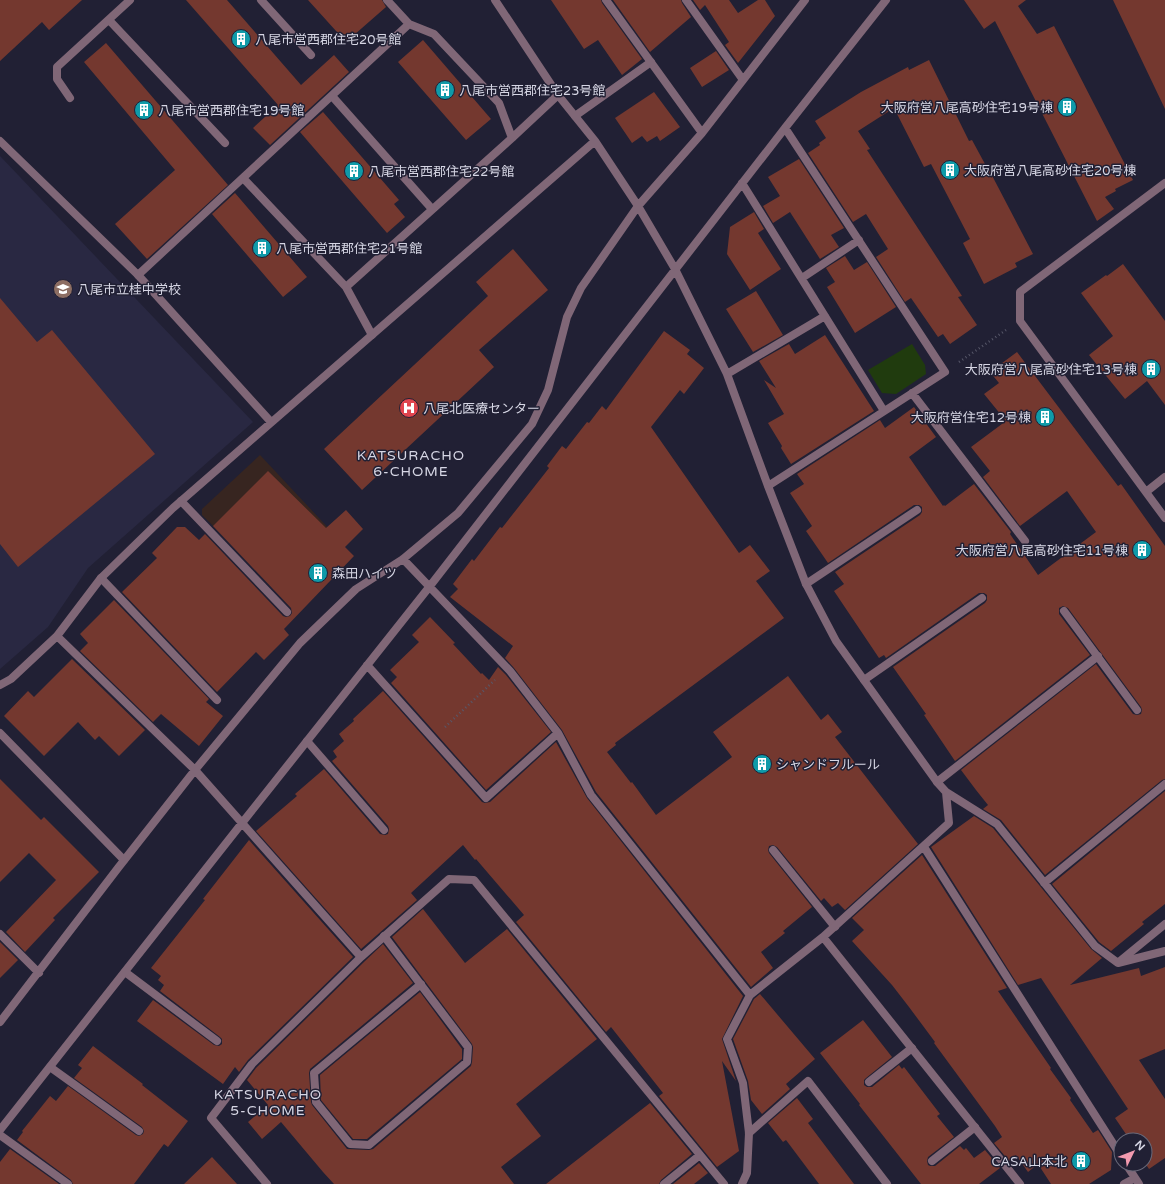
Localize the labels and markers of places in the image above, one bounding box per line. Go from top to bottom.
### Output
building icon: 八尾市営西郡住宅20号館 [230,28,252,50]
place label: 八尾市営西郡住宅20号館 [255,32,401,48]
building icon: 八尾市営西郡住宅23号館 [434,79,456,101]
place label: 八尾市営西郡住宅23号館 [459,83,605,99]
building icon: 大阪府営八尾高砂住宅19号棟 [1056,96,1078,118]
building icon: 八尾市営西郡住宅19号館 [133,99,155,121]
place label: 大阪府営八尾高砂住宅19号棟 [881,100,1053,116]
place label: 八尾市営西郡住宅19号館 [158,103,304,119]
building icon: 大阪府営八尾高砂住宅20号棟 [939,159,961,181]
building icon: 八尾市営西郡住宅22号館 [343,160,365,182]
place label: 大阪府営八尾高砂住宅20号棟 [964,163,1136,179]
place label: 八尾市営西郡住宅22号館 [368,164,514,180]
building icon: 八尾市営西郡住宅21号館 [251,237,273,259]
place label: 八尾市営西郡住宅21号館 [276,241,422,257]
school or university icon: 八尾市立桂中学校 [52,278,74,300]
place label: 八尾市立桂中学校 [77,282,181,298]
building icon: 大阪府営八尾高砂住宅13号棟 [1140,358,1162,380]
place label: 大阪府営八尾高砂住宅13号棟 [965,362,1137,378]
hospital icon: 八尾北医療センター [398,397,420,419]
place label: 八尾北医療センター [423,401,540,417]
building icon: 大阪府営住宅12号棟 [1034,406,1056,428]
place label: 大阪府営住宅12号棟 [911,410,1031,426]
building icon: 大阪府営八尾高砂住宅11号棟 [1131,539,1153,561]
place label: 大阪府営八尾高砂住宅11号棟 [956,543,1128,559]
building icon: 森田ハイツ [307,562,329,584]
place label: 森田ハイツ [332,566,397,582]
building icon: シャンドフルール [751,753,773,775]
place label: シャンドフルール [776,757,880,773]
building icon: CASA山本北 [1070,1150,1092,1172]
place label: CASA山本北 [992,1154,1067,1170]

